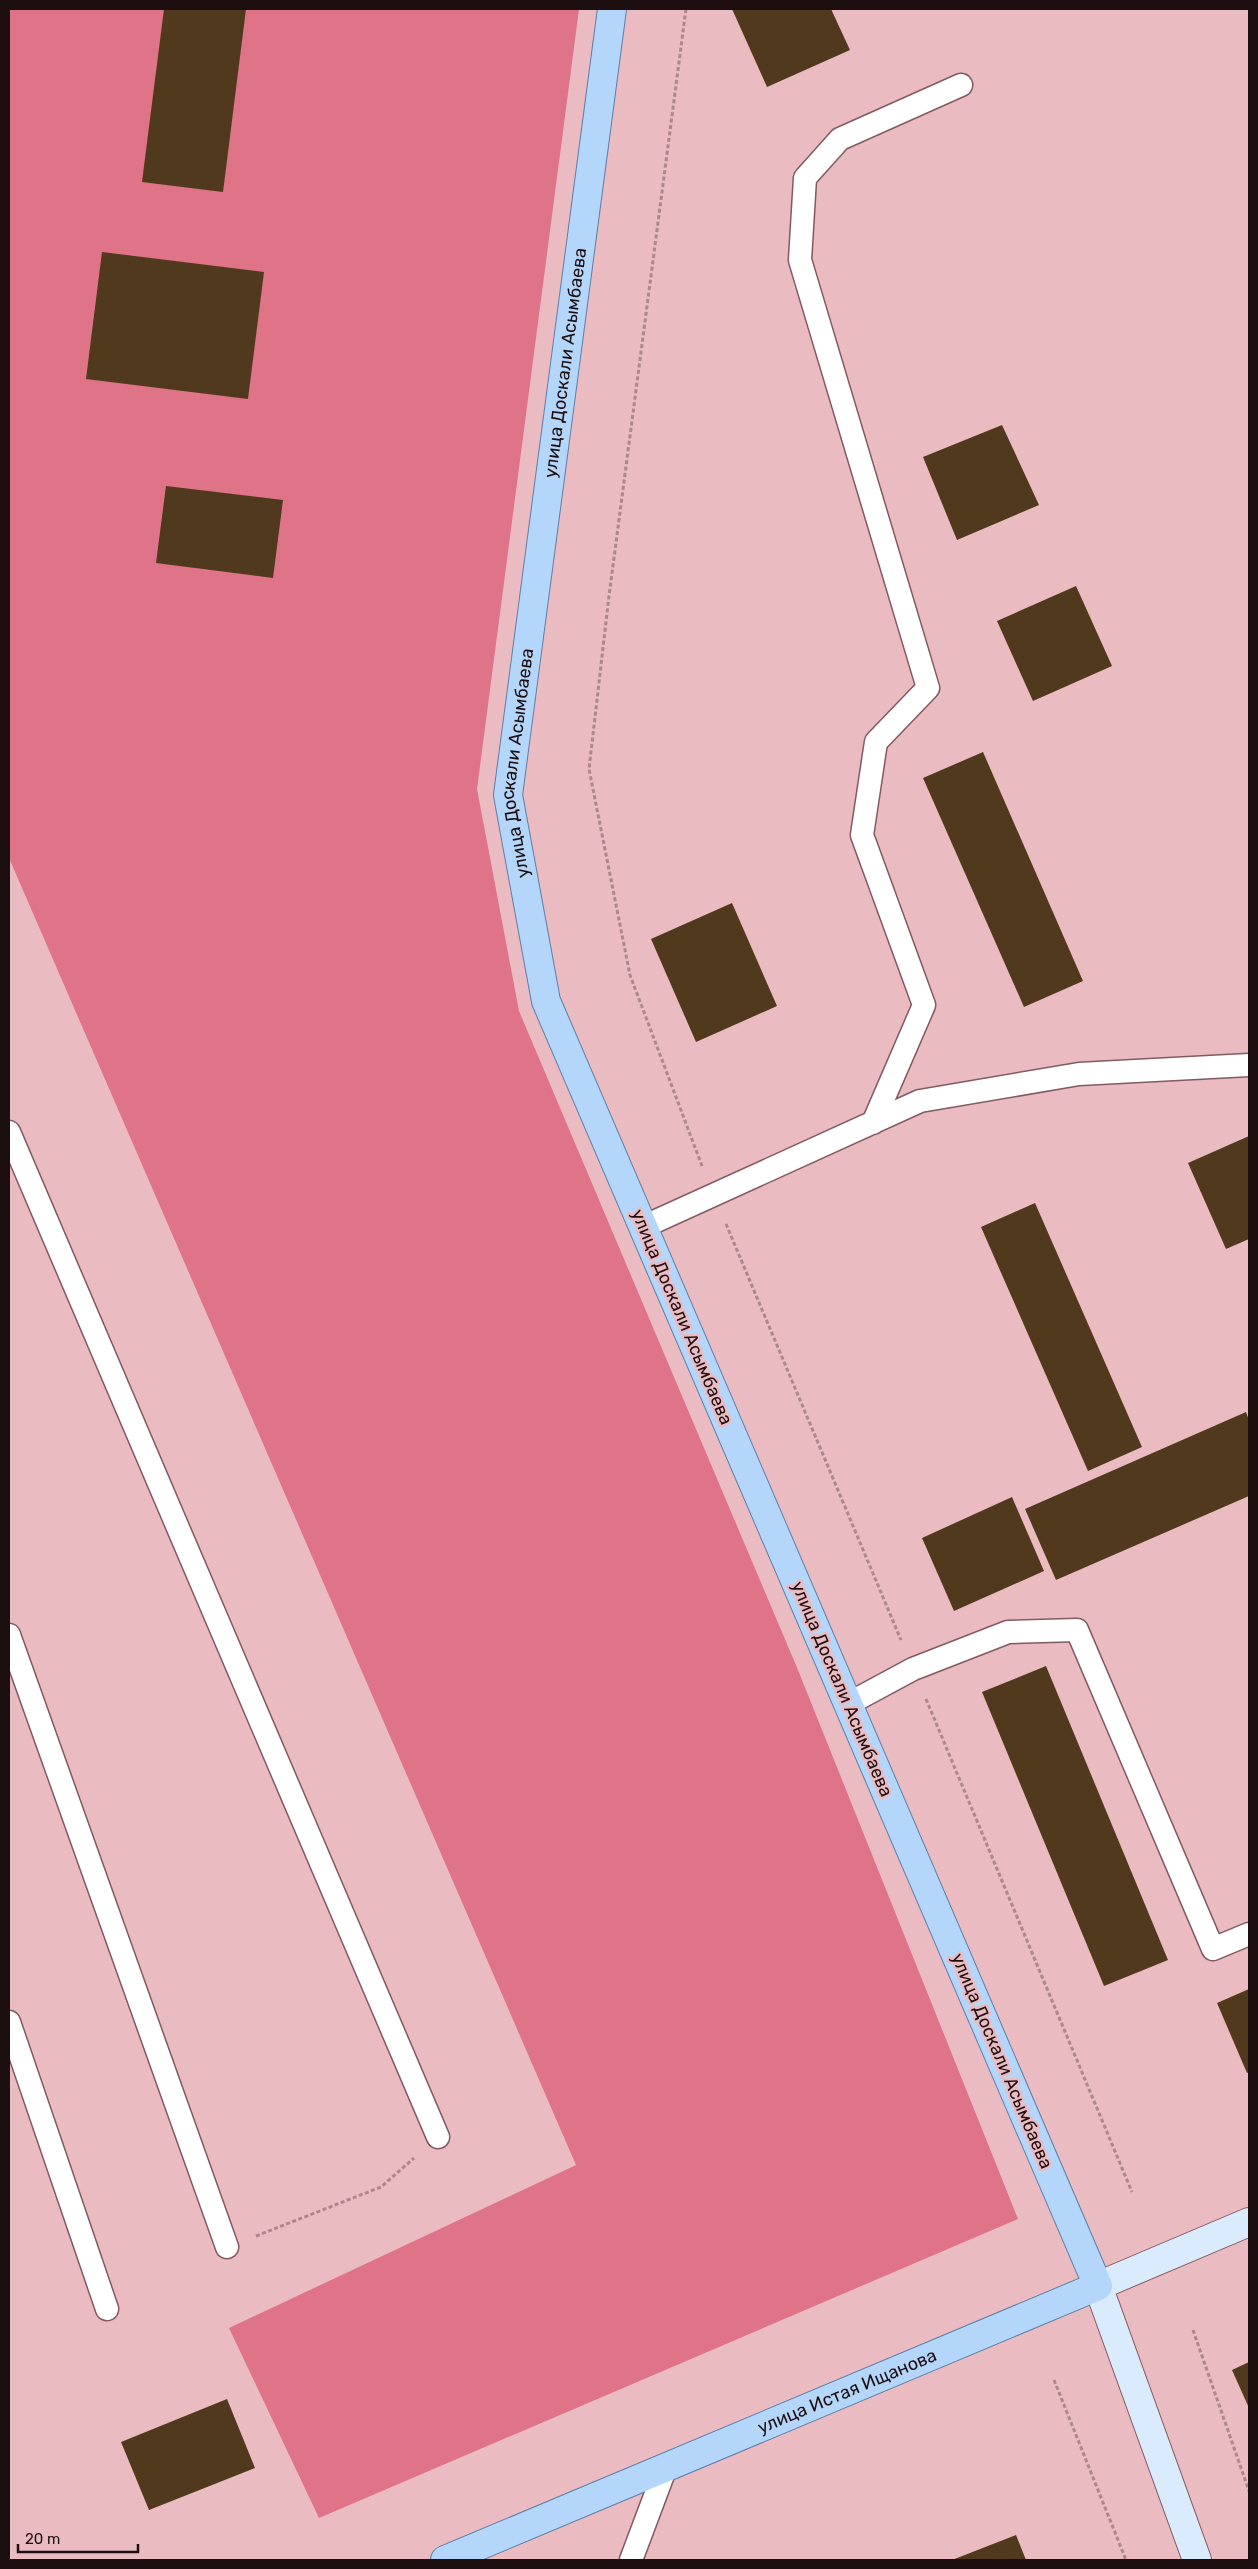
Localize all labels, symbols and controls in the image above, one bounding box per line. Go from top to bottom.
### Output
street label: улица Доскали Асымбаева [539,246,591,480]
street label: улица Доскали Асымбаева [496,647,538,880]
street label: улица Доскали Асымбаева [627,1206,737,1428]
street label: улица Доскали Асымбаева [787,1578,897,1800]
street label: улица Доскали Асымбаева [947,1950,1057,2172]
street label: улица Истая Ищанова [754,2344,940,2439]
scale bar [18,2522,138,2554]
text: 20 m [25,2530,60,2548]

